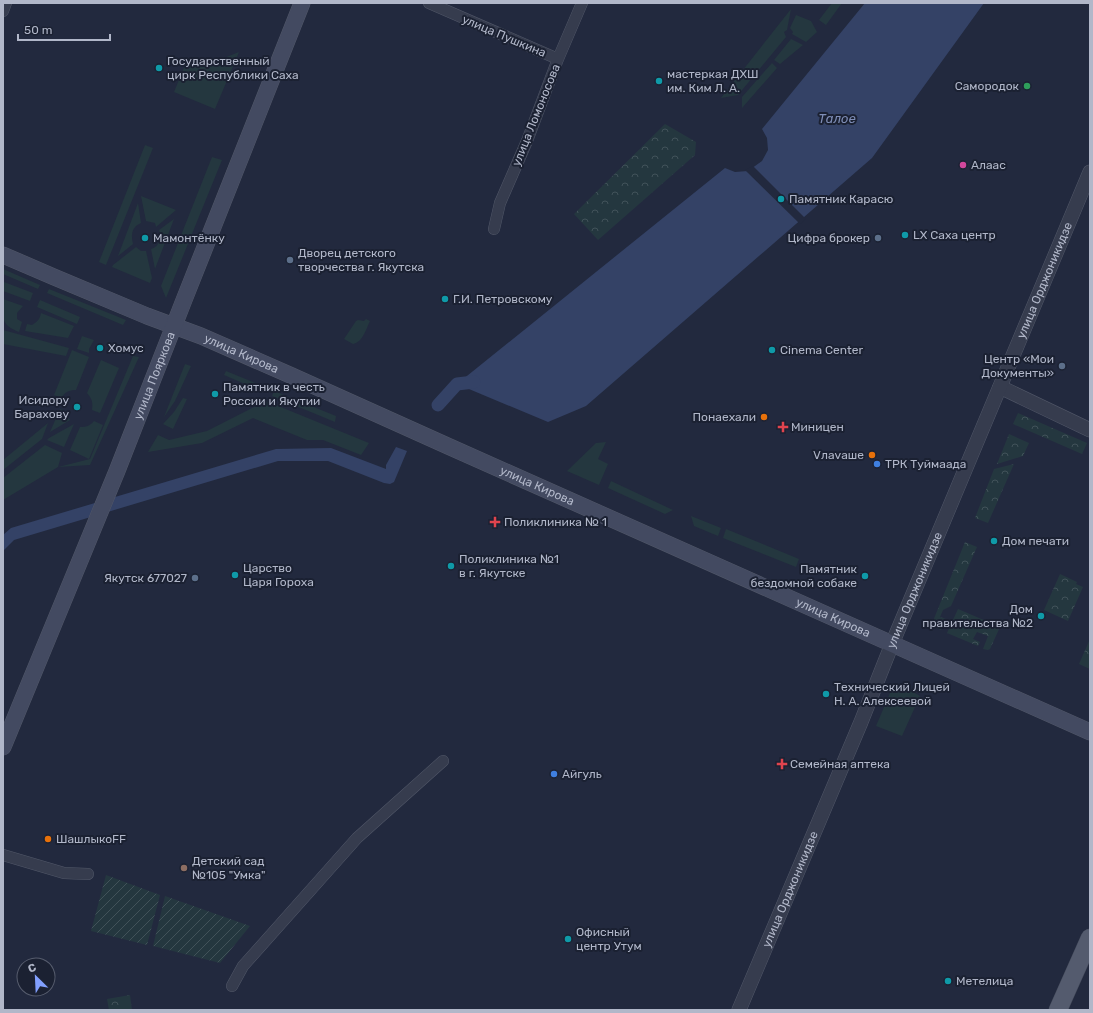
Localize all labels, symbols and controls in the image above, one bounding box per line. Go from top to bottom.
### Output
street label: улица Пушкина [460,12,548,60]
scale bar [18,16,110,42]
text: 50 m [24,23,52,37]
place label: Государственный цирк Республики Саха [167,54,299,82]
street label: улица Ломоносова [509,62,563,168]
marker: Государственный цирк Республики Саха [154,63,164,73]
place label: мастеркая ДХШ им. Ким Л. А. [667,67,759,95]
marker: мастеркая ДХШ им. Ким Л. А. [654,76,664,86]
place label: Самородок [955,79,1020,93]
marker: Самородок [1022,81,1032,91]
water label: Талое [818,111,856,126]
place label: Алаас [971,158,1006,172]
marker: Алаас [958,160,968,170]
place label: Памятник Карасю [789,192,893,206]
marker: Памятник Карасю [776,194,786,204]
street label: улица Орджоникидзе [1014,220,1075,341]
place label: LX Саха центр [913,228,996,242]
marker: LX Саха центр [900,230,910,240]
place label: Мамонтёнку [153,231,225,245]
place label: Цифра брокер [788,231,870,245]
marker: Мамонтёнку [140,233,150,243]
marker: Цифра брокер [873,233,883,243]
place label: Дворец детского творчества г. Якутска [298,246,424,274]
marker: Дворец детского творчества г. Якутска [285,255,295,265]
place label: Г.И. Петровскому [453,292,553,306]
marker: Г.И. Петровскому [440,294,450,304]
street label: улица Пояркова [131,330,178,422]
street label: улица Кирова [202,331,281,376]
place label: Хомус [108,341,144,355]
marker: Хомус [95,343,105,353]
place label: Cinema Center [780,343,863,357]
marker: Cinema Center [767,345,777,355]
place label: Центр «Мои Документы» [981,352,1054,380]
marker: Центр «Мои Документы» [1057,361,1067,371]
place label: Памятник в честь России и Якутии [223,380,325,408]
marker: Памятник в честь России и Якутии [210,389,220,399]
place label: Исидору Барахову [14,393,69,421]
marker: Исидору Барахову [72,402,82,412]
place label: Понаехали [693,410,756,424]
marker: Понаехали [759,412,769,422]
place label: Миницен [791,420,844,434]
marker: Миницен [778,422,788,432]
place label: Vлаvаше [813,448,864,462]
marker: Vлаvаше [867,450,877,460]
place label: ТРК Туймаада [885,457,966,471]
marker: ТРК Туймаада [872,459,882,469]
street label: улица Кирова [498,463,576,508]
place label: Поликлиника № 1 [504,515,607,529]
marker: Поликлиника № 1 [489,516,501,528]
street label: улица Орджоникидзе [884,530,945,650]
place label: Дом печати [1002,534,1069,548]
marker: Дом печати [989,536,999,546]
place label: Поликлиника №1 в г. Якутске [459,552,559,580]
place label: Царство Царя Гороха [243,561,314,589]
marker: Поликлиника №1 в г. Якутске [446,561,456,571]
place label: Памятник бездомной собаке [750,562,858,590]
marker: Царство Царя Гороха [230,570,240,580]
place label: Якутск 677027 [104,571,187,585]
marker: Памятник бездомной собаке [860,571,870,581]
marker: Якутск 677027 [190,573,200,583]
street label: улица Кирова [794,595,872,640]
place label: Дом правительства №2 [922,602,1033,630]
marker: Дом правительства №2 [1036,611,1046,621]
place label: Технический Лицей Н. А. Алексеевой [834,680,950,708]
marker: Технический Лицей Н. А. Алексеевой [821,689,831,699]
place label: Семейная аптека [790,757,890,771]
marker: Семейная аптека [777,759,787,769]
place label: Айгуль [562,767,602,781]
marker: Айгуль [549,769,559,779]
street label: улица Орджоникидзе [759,829,821,950]
place label: ШашлыкоFF [56,832,126,846]
marker: ШашлыкоFF [43,834,53,844]
place label: Детский сад №105 "Умка" [192,854,266,882]
marker: Детский сад №105 "Умка" [179,863,189,873]
place label: Офисный центр Утум [576,925,642,953]
marker: Офисный центр Утум [563,934,573,944]
north arrow [16,957,56,997]
text: С [26,961,39,976]
place label: Метелица [956,974,1013,988]
marker: Метелица [943,976,953,986]

